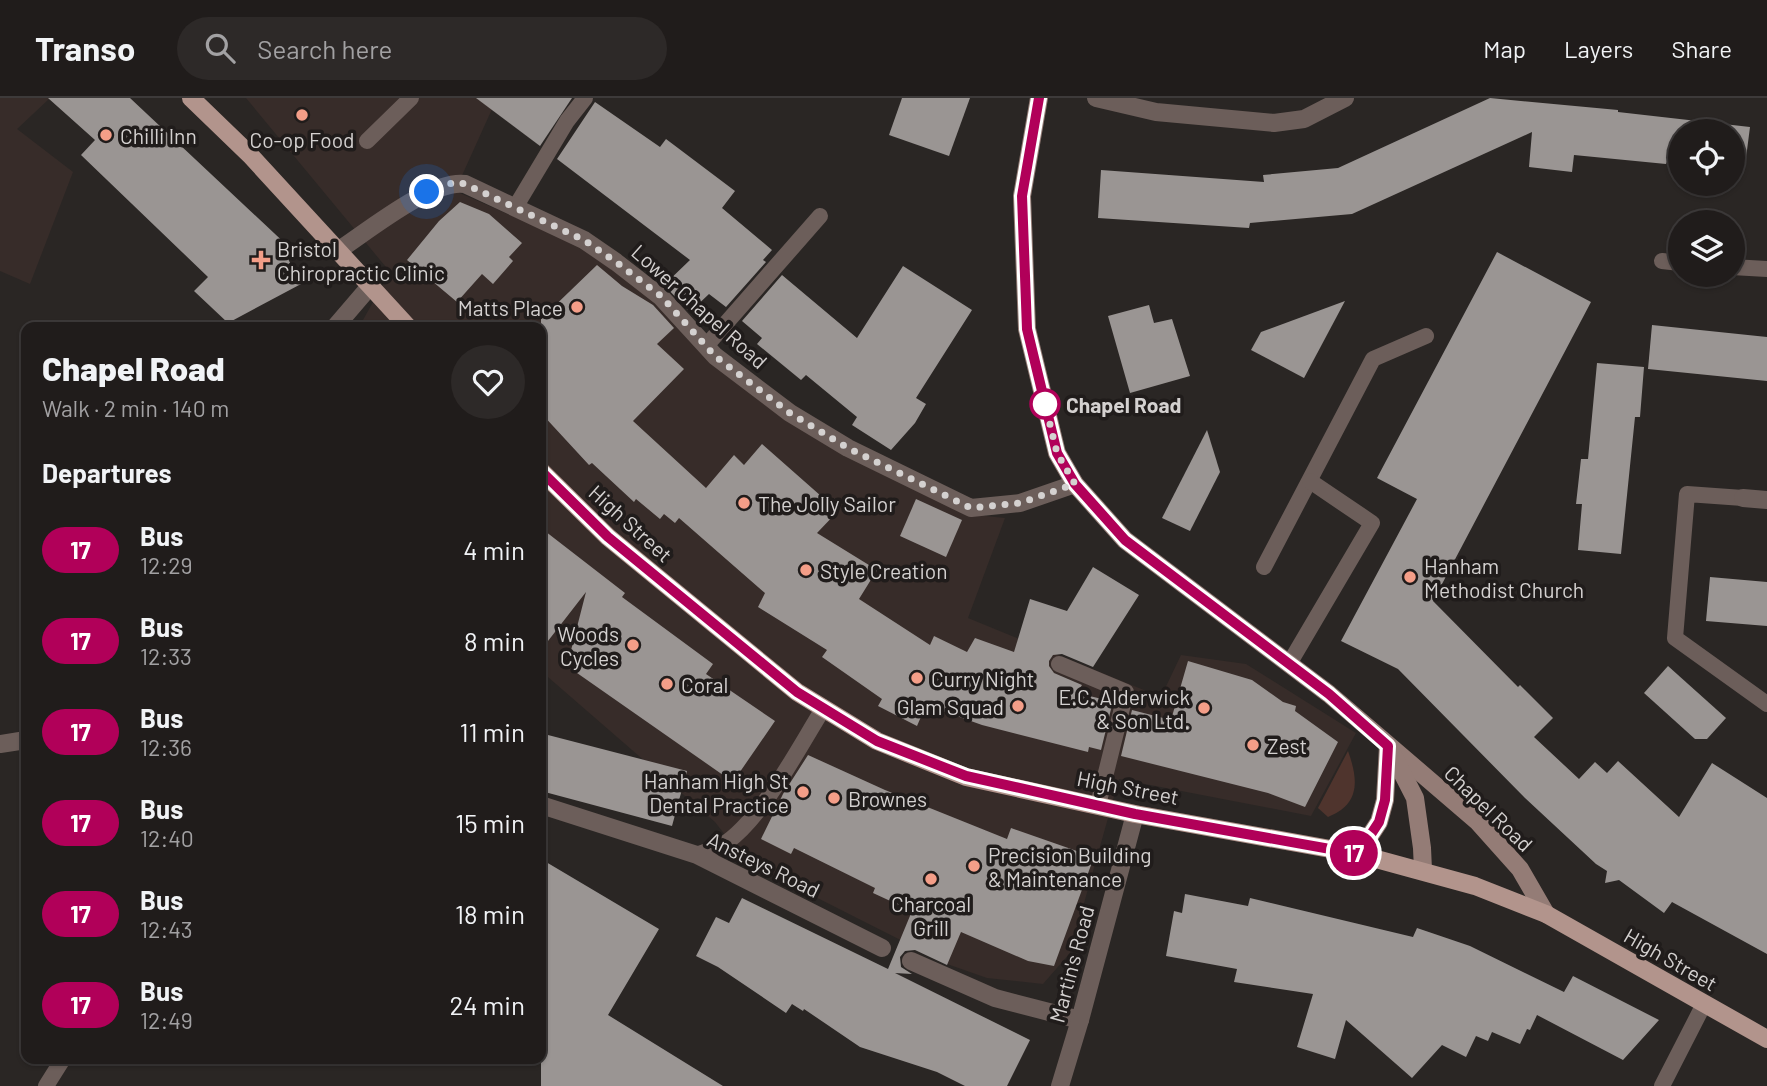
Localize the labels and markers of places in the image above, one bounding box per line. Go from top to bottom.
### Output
marker: Co-op Food [294,107,310,123]
place label: Chilli Inn [120,123,197,148]
marker: Chilli Inn [98,127,114,143]
place label: Co-op Food [249,127,355,152]
place label: Bristol Chiropractic Clinic [277,236,445,285]
marker: Bristol Chiropractic Clinic [251,250,271,270]
place label: Matts Place [458,295,563,320]
marker: Matts Place [569,299,585,315]
marker: Chapel Road [1030,389,1060,419]
place label: Chapel Road [1066,392,1181,417]
place label: The Jolly Sailor [758,491,896,516]
marker: The Jolly Sailor [736,495,752,511]
place label: Hanham Methodist Church [1424,553,1584,602]
place label: Style Creation [820,558,948,583]
marker: Style Creation [798,562,814,578]
marker: Hanham Methodist Church [1402,569,1418,585]
place label: Woods Cycles [557,621,619,670]
marker: Woods Cycles [625,637,641,653]
place label: Curry Night [931,666,1035,691]
marker: Curry Night [909,670,925,686]
place label: Coral [681,672,728,697]
marker: Coral [659,676,675,692]
place label: E.C. Alderwick & Son Ltd. [1058,684,1190,733]
place label: Glam Squad [897,694,1004,719]
marker: Glam Squad [1010,698,1026,714]
marker: E.C. Alderwick & Son Ltd. [1196,700,1212,716]
place label: Zest [1267,733,1307,758]
marker: Zest [1245,737,1261,753]
place label: Hanham High St Dental Practice [644,768,789,817]
marker: Hanham High St Dental Practice [795,784,811,800]
place label: Brownes [848,786,927,811]
marker: Brownes [826,790,842,806]
place label: Precision Building & Maintenance [988,842,1152,891]
marker: Precision Building & Maintenance [966,858,982,874]
marker: Charcoal Grill [923,871,939,887]
place label: Charcoal Grill [891,891,971,940]

